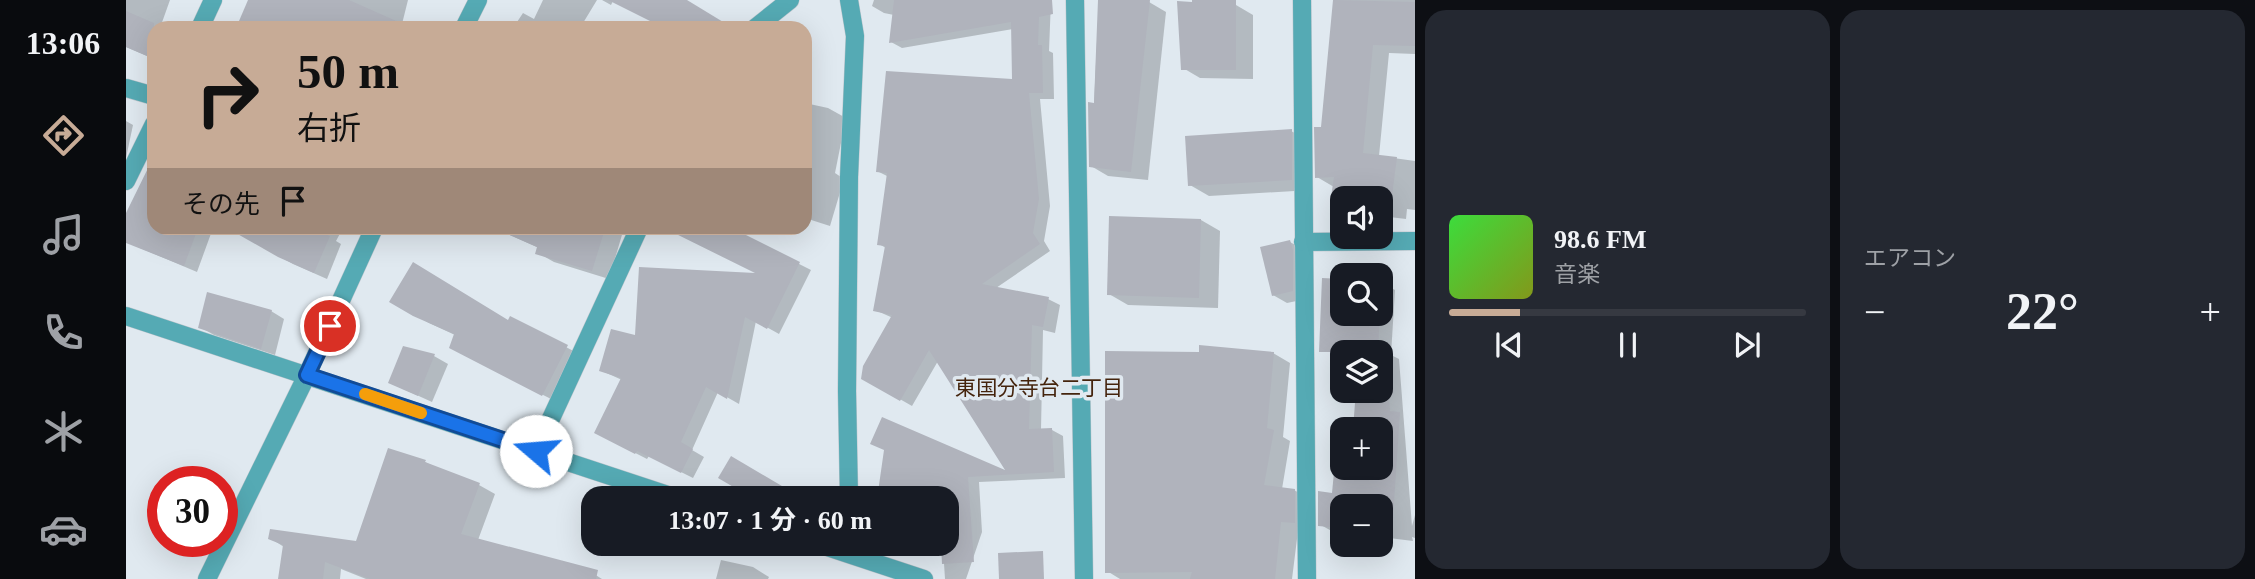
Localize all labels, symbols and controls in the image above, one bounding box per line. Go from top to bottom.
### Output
text: 13:06 [26,25,100,61]
text: 50 m [297,44,399,99]
icon: right [182,49,273,140]
text: 右折 [297,110,361,146]
icon: directions [39,111,88,160]
icon: arrive [274,182,312,220]
map controls [1330,186,1393,557]
button: sound [1330,186,1393,249]
text: その先 [182,190,260,219]
icon: music [39,210,88,259]
text: 98.6 FM [1554,225,1646,254]
text: エアコン [1864,246,1956,271]
text: 音楽 [1554,262,1600,287]
button: search [1330,263,1393,326]
text: 22° [2006,283,2079,340]
text: − [1864,291,1885,333]
text: + [2200,291,2221,333]
pin [300,296,360,356]
icon: arrive [311,307,349,345]
icon: phone [39,308,88,357]
icon: previous [1490,326,1528,364]
icon: pause [1609,326,1647,364]
icon: next [1728,326,1766,364]
button: layers [1330,340,1393,403]
district label: 東国分寺台二丁目 [955,376,1123,400]
icon: climate [39,407,88,456]
position arrow [499,414,573,488]
button: + [1330,417,1393,480]
speed limit sign: 30 [147,466,238,557]
button: − [1330,494,1393,557]
icon: car [39,505,88,554]
text: 13:07 · 1 分 · 60 m [668,506,872,535]

